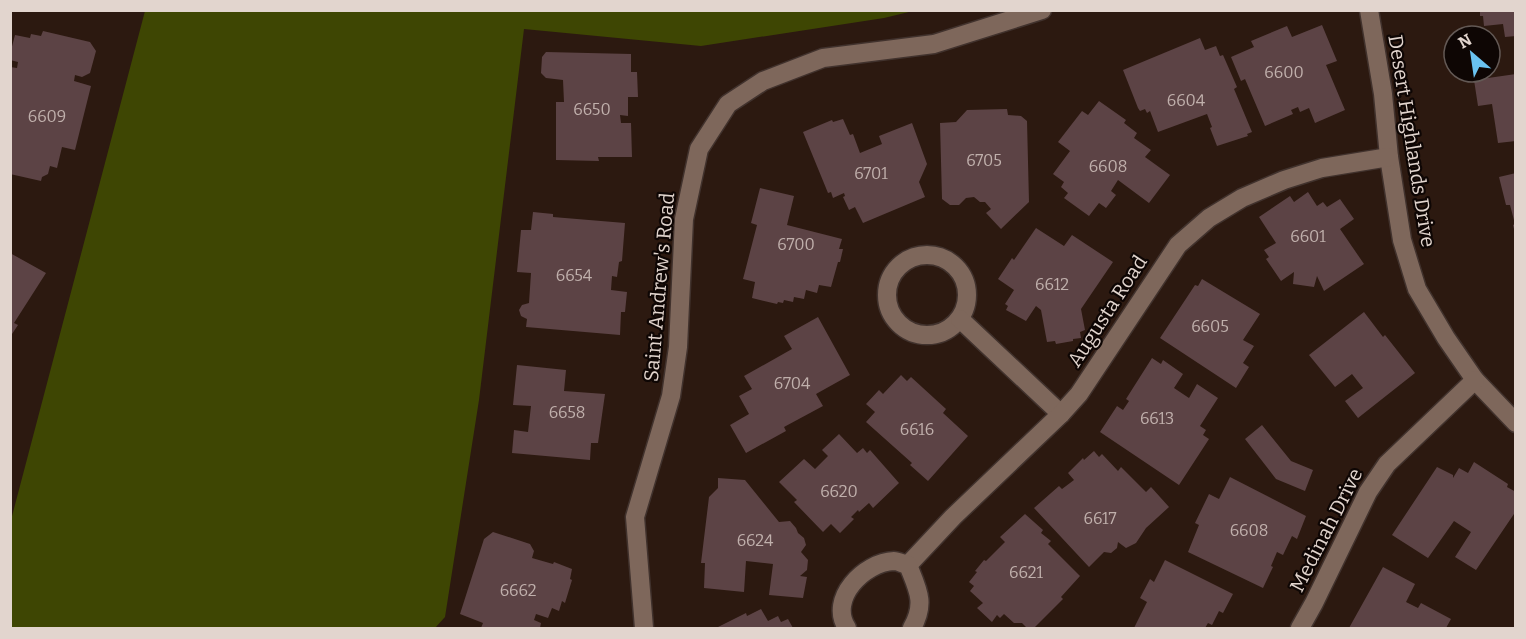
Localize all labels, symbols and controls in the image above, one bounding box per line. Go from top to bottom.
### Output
north arrow [1442,24,1502,84]
text: N [1455,30,1475,53]
street label: Desert Highlands Drive [1383,33,1441,249]
house number: 6600 [1264,63,1304,82]
house number: 6604 [1167,91,1206,110]
house number: 6650 [573,100,611,119]
house number: 6609 [28,107,66,126]
house number: 6705 [966,151,1002,170]
house number: 6608 [1089,157,1127,176]
house number: 6701 [854,164,888,183]
street label: Saint Andrew's Road [639,191,679,383]
house number: 6601 [1290,227,1326,246]
house number: 6700 [777,235,815,254]
street label: Augusta Road [1062,251,1152,371]
house number: 6654 [556,266,593,285]
house number: 6612 [1035,275,1069,294]
house number: 6605 [1191,317,1229,336]
house number: 6704 [774,374,811,393]
house number: 6658 [549,403,585,422]
house number: 6613 [1140,409,1174,428]
house number: 6616 [900,420,934,439]
street label: Medinah Drive [1285,464,1367,596]
house number: 6620 [820,482,858,501]
house number: 6617 [1084,509,1116,528]
house number: 6608 [1230,521,1268,540]
house number: 6624 [737,531,774,550]
house number: 6621 [1009,563,1043,582]
house number: 6662 [500,581,536,600]

